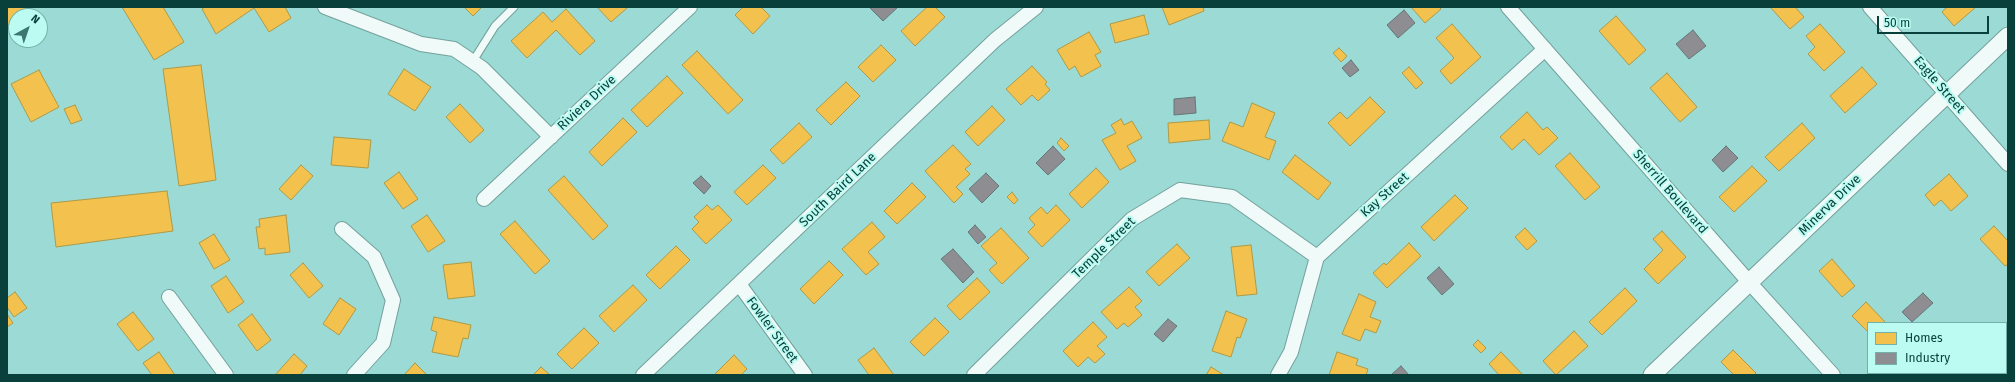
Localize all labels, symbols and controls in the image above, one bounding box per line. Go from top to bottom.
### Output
north arrow [8,8,48,48]
scale bar [1879,8,1991,34]
text: N [28,12,42,27]
text: 50 m [1884,16,1910,30]
street label: Eagle Street [1910,53,1968,117]
street label: Riviera Drive [555,72,619,134]
street label: Sherrill Boulevard [1629,147,1711,237]
street label: South Baird Lane [796,149,880,231]
street label: Kay Street [1358,169,1412,221]
street label: Minerva Drive [1796,171,1864,239]
street label: Temple Street [1069,214,1139,282]
street label: Fowler Street [743,294,801,366]
legend [1867,322,2007,374]
text: Homes [1905,331,1943,345]
text: Industry [1905,351,1950,365]

